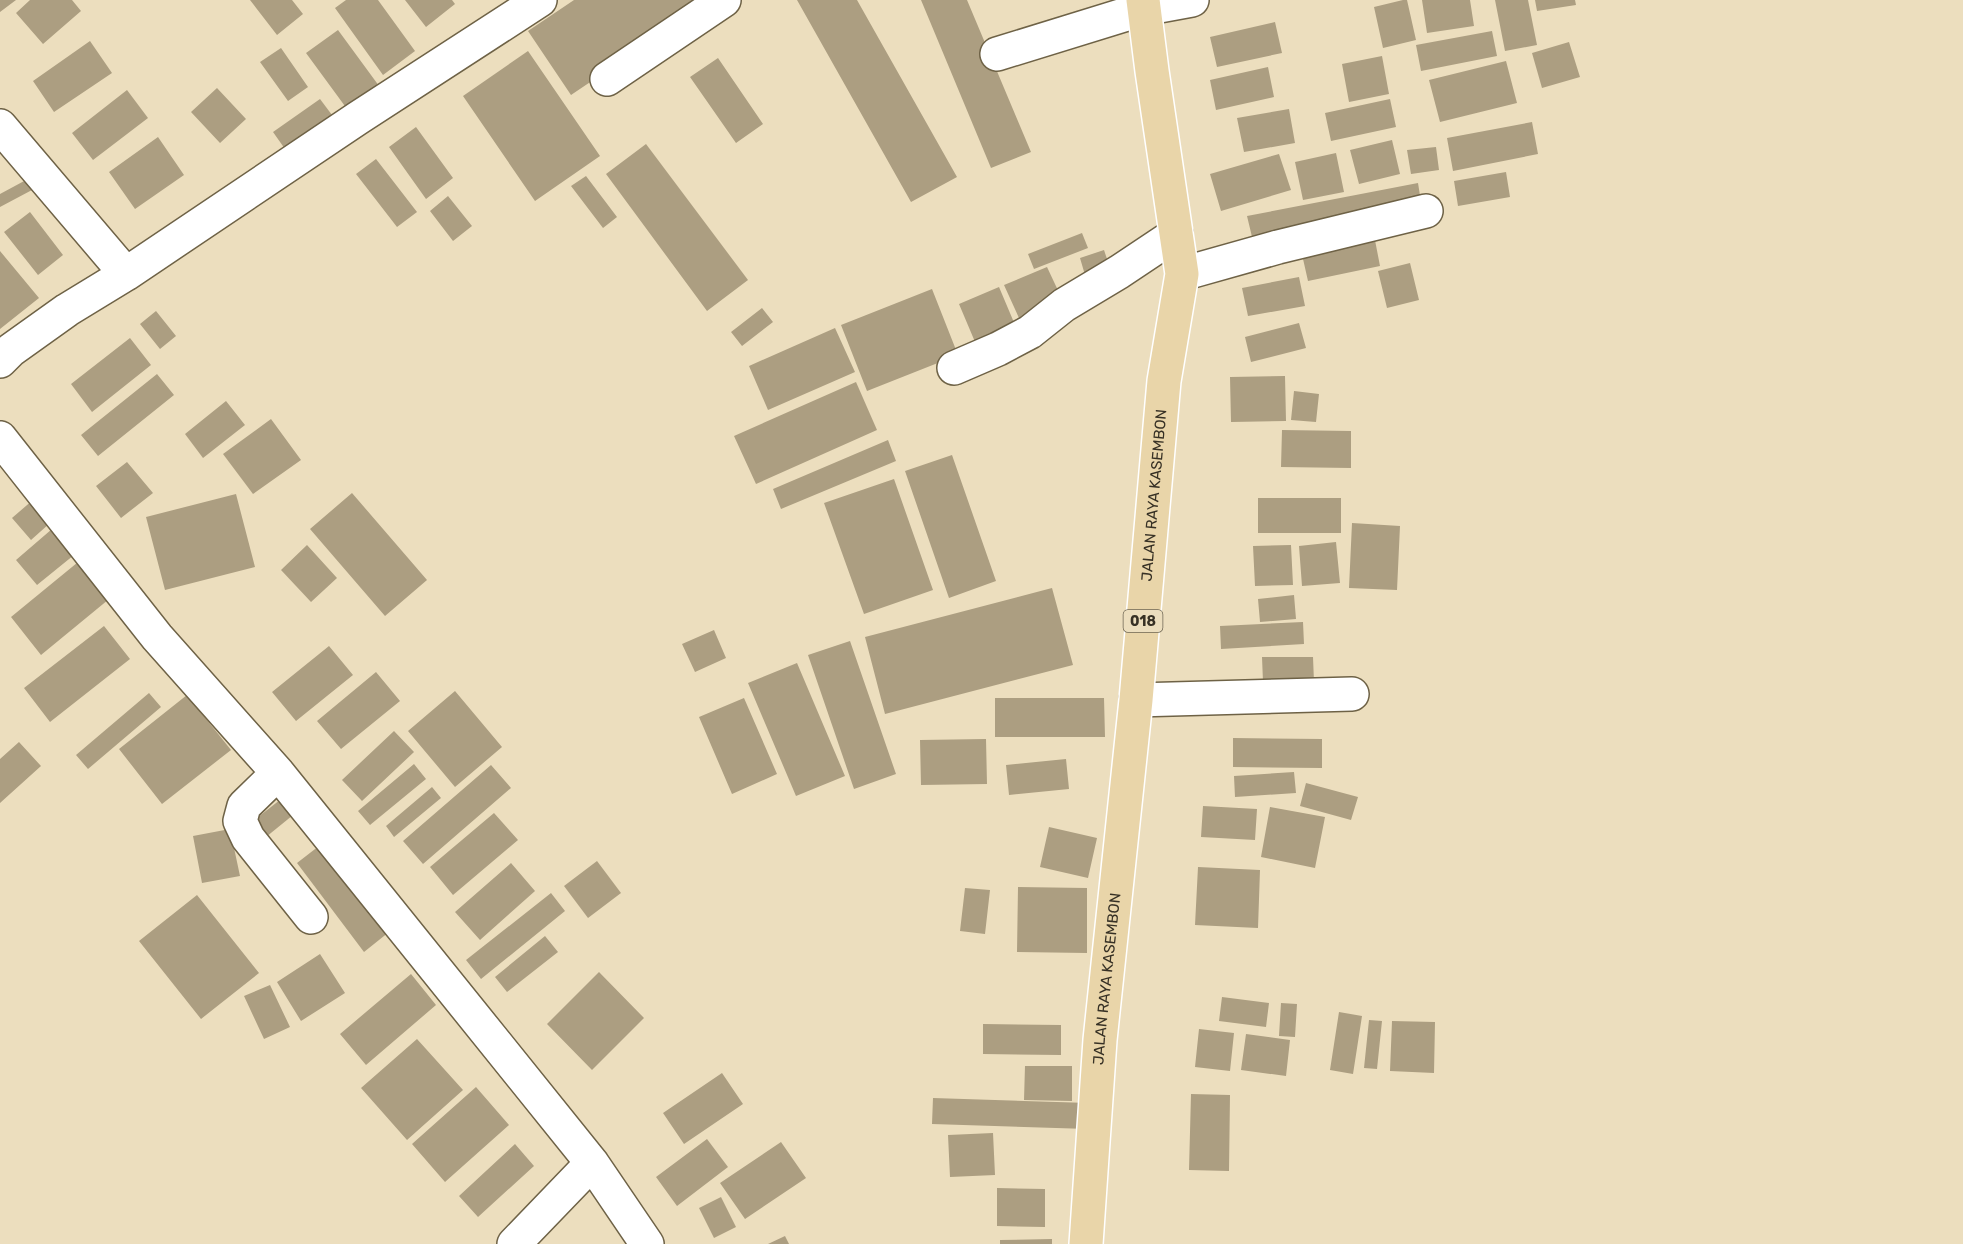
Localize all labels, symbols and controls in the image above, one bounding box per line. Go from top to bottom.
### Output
street label: JALAN RAYA KASEMBON [1137,408,1170,582]
road number: 018 [1124,610,1162,632]
street label: JALAN RAYA KASEMBON [1089,892,1125,1065]

